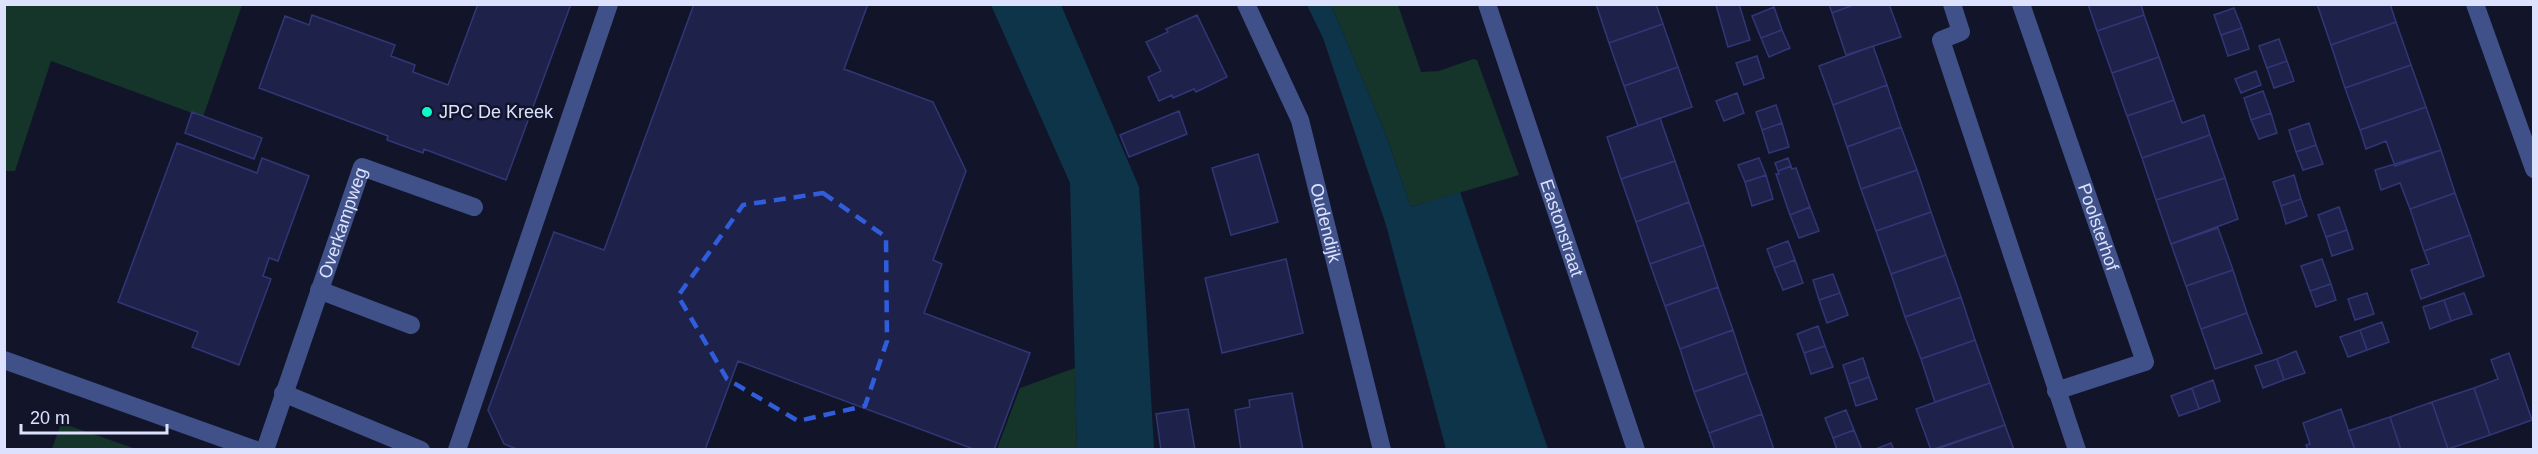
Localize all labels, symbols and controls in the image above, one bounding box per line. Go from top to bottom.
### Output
place label: JPC De Kreek [439,102,554,122]
marker: JPC De Kreek [420,105,434,119]
street label: Overkampweg [315,165,371,281]
street label: Eastonstraat [1536,177,1587,279]
street label: Oudendijk [1306,181,1345,266]
street label: Poolsterhof [2074,181,2123,274]
scale bar [21,397,166,435]
text: 20 m [30,408,70,428]

